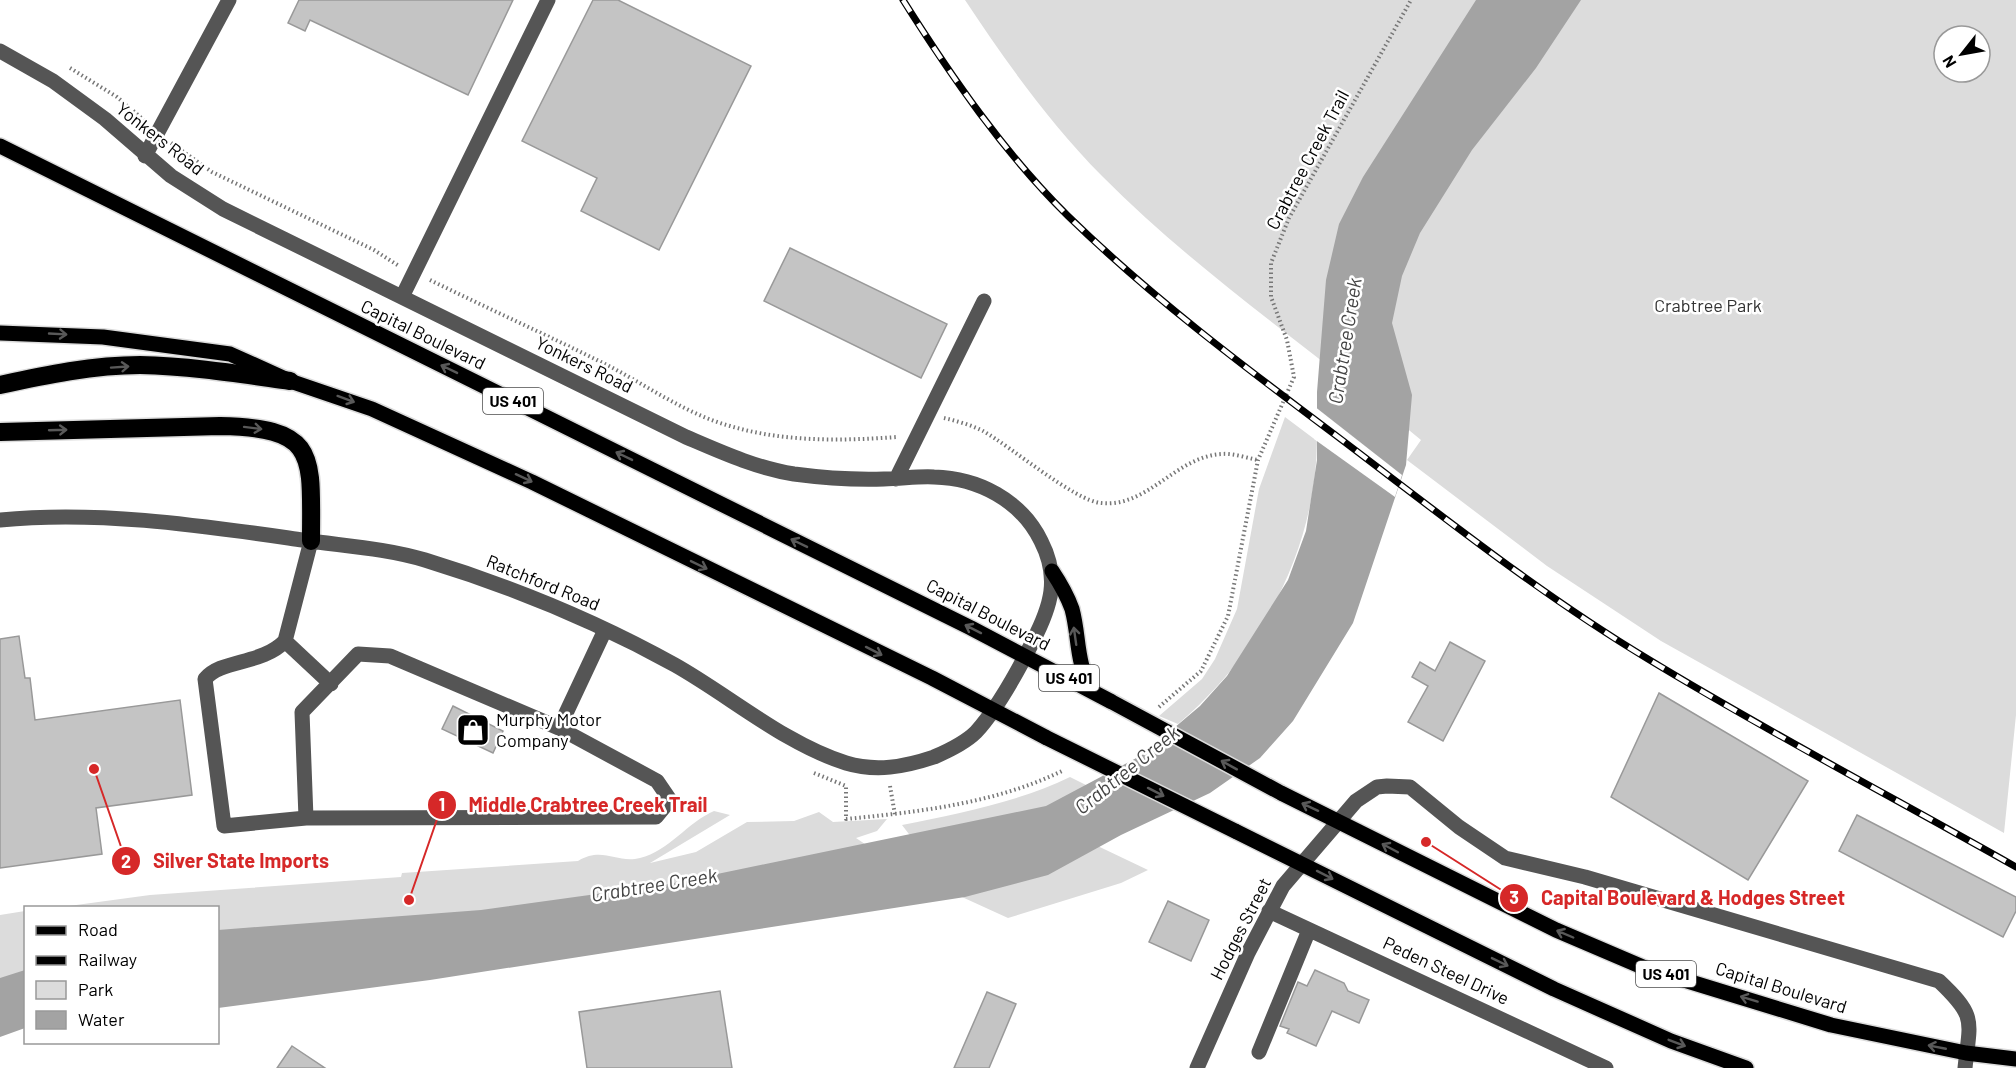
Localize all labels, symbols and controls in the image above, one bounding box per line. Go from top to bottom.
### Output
north arrow [1932,24,1992,84]
text: N [1938,53,1960,71]
street label: Crabtree Creek Trail [1261,86,1353,233]
street label: Yonkers Road [112,97,209,179]
water label: Crabtree Creek [1322,276,1366,406]
street label: Capital Boulevard [357,294,489,374]
park label: Crabtree Park [1654,294,1762,316]
one-way arrow [48,329,68,340]
street label: Yonkers Road [532,331,637,397]
one-way arrow [109,361,129,372]
one-way arrow [441,363,459,375]
road number: US 401 [483,388,543,414]
one-way arrow [336,395,355,406]
one-way arrow [243,423,263,434]
one-way arrow [48,424,68,435]
one-way arrow [616,450,634,461]
one-way arrow [515,474,533,485]
one-way arrow [790,536,808,548]
street label: Ratchford Road [483,549,603,615]
one-way arrow [689,559,707,571]
street label: Capital Boulevard [923,573,1054,655]
one-way arrow [965,623,983,635]
one-way arrow [1070,626,1081,646]
one-way arrow [864,646,882,657]
road number: US 401 [1039,665,1099,691]
place label: Murphy Motor Company [496,708,602,751]
shop icon: Murphy Motor Company [455,712,491,748]
water label: Crabtree Creek [1069,720,1184,819]
one-way arrow [1221,759,1238,771]
callout: Middle Crabtree Creek Trail [427,786,720,824]
one-way arrow [1146,787,1164,798]
text: Middle Crabtree Creek Trail [469,792,707,816]
text: 1 [439,793,445,815]
one-way arrow [1301,800,1319,812]
callout: Silver State Imports [111,842,341,880]
one-way arrow [1382,842,1400,853]
text: Silver State Imports [153,848,329,872]
text: 2 [121,850,131,872]
water label: Crabtree Creek [589,862,719,906]
one-way arrow [1316,870,1334,882]
street label: Hodges Street [1205,874,1275,983]
callout: Capital Boulevard & Hodges Street [1499,879,1857,917]
text: Capital Boulevard & Hodges Street [1541,885,1845,909]
text: 3 [1509,886,1519,908]
legend [24,906,219,1044]
text: Road [78,918,118,940]
one-way arrow [1556,928,1575,939]
street label: Peden Steel Drive [1380,931,1513,1009]
text: Railway [78,948,137,970]
one-way arrow [1490,957,1508,969]
street label: Capital Boulevard [1713,957,1850,1017]
road number: US 401 [1636,961,1696,987]
text: Park [78,978,113,1000]
one-way arrow [1740,993,1759,1004]
text: Water [78,1008,125,1030]
one-way arrow [1668,1038,1686,1049]
one-way arrow [1928,1041,1948,1052]

